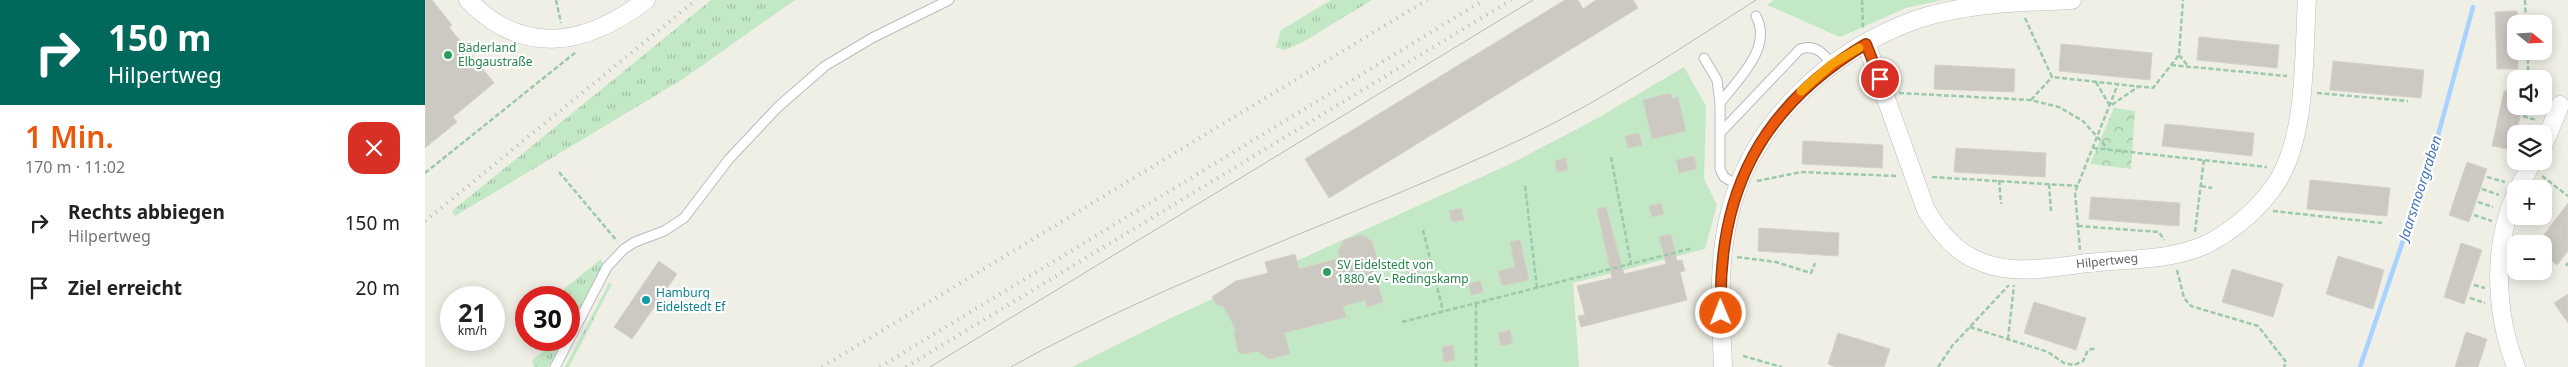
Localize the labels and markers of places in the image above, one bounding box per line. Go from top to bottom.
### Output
place label: Bäderland Elbgaustraße [458,39,533,70]
marker: Bäderland Elbgaustraße [442,49,454,61]
pin [1859,58,1901,100]
place label: SV Eidelstedt von 1880 eV - Redingskamp [1337,256,1469,287]
marker: SV Eidelstedt von 1880 eV - Redingskamp [1321,266,1333,278]
place label: Hamburg Eidelstedt Ef [656,284,726,315]
marker: Hamburg Eidelstedt Ef [640,294,652,306]

